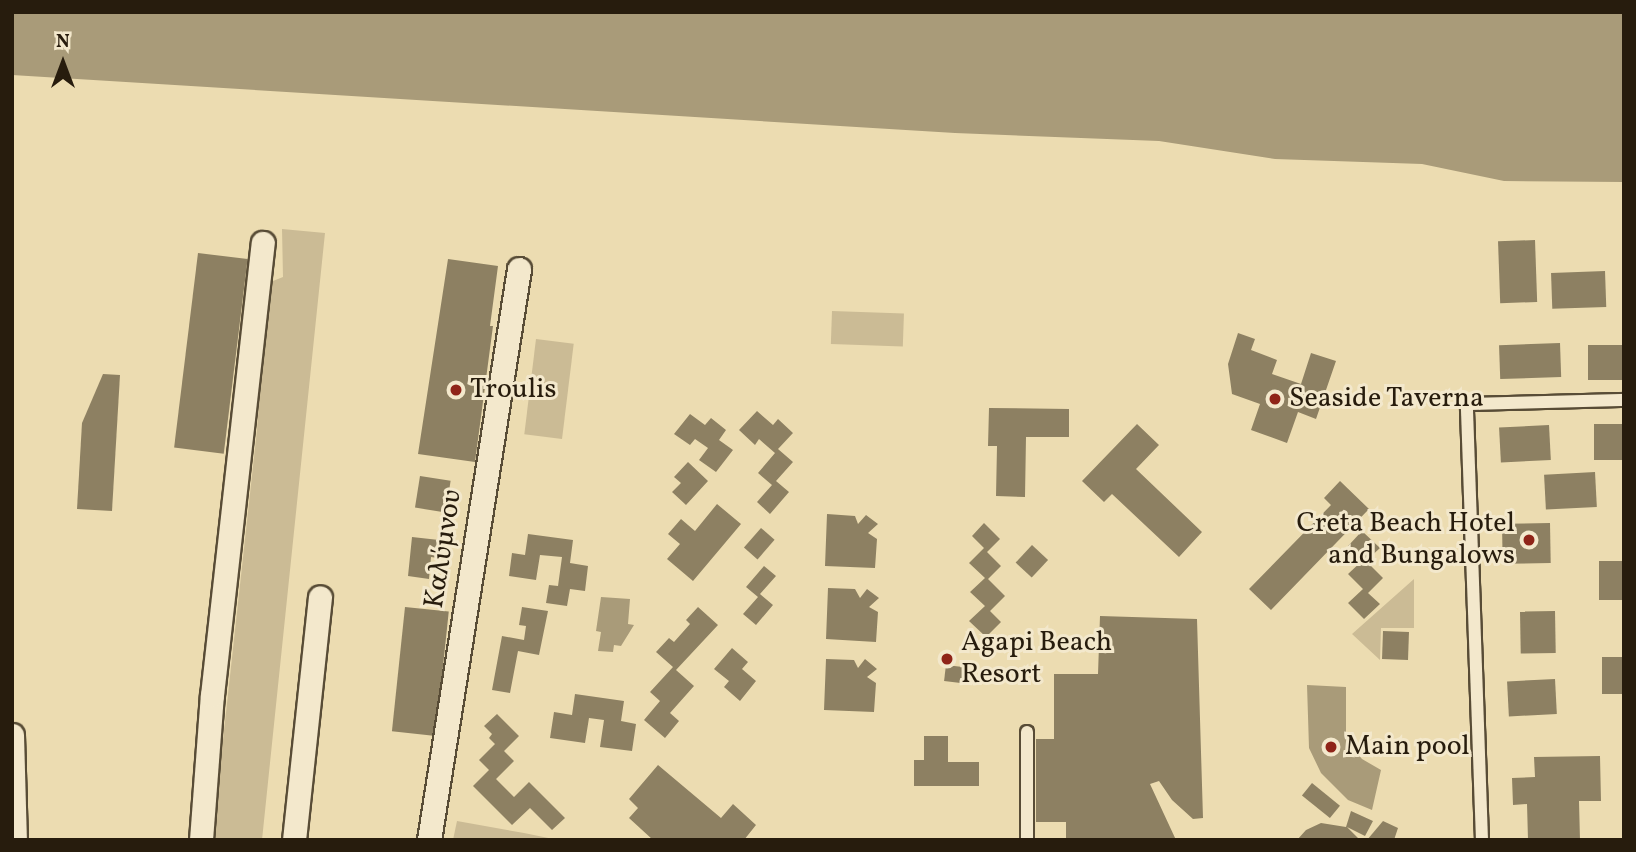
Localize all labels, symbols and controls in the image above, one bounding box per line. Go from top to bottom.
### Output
north arrow [28,28,98,98]
text: N [56,29,70,55]
place label: Troulis [470,373,556,407]
marker: Troulis [448,382,464,398]
place label: Seaside Taverna [1289,382,1485,416]
marker: Seaside Taverna [1267,391,1283,407]
street label: Καλύμνου [418,487,470,611]
place label: Creta Beach Hotel and Bungalows [1296,507,1515,573]
marker: Creta Beach Hotel and Bungalows [1521,532,1537,548]
place label: Agapi Beach Resort [961,626,1112,692]
marker: Agapi Beach Resort [939,651,955,667]
place label: Main pool [1345,730,1470,764]
marker: Main pool [1323,739,1339,755]

